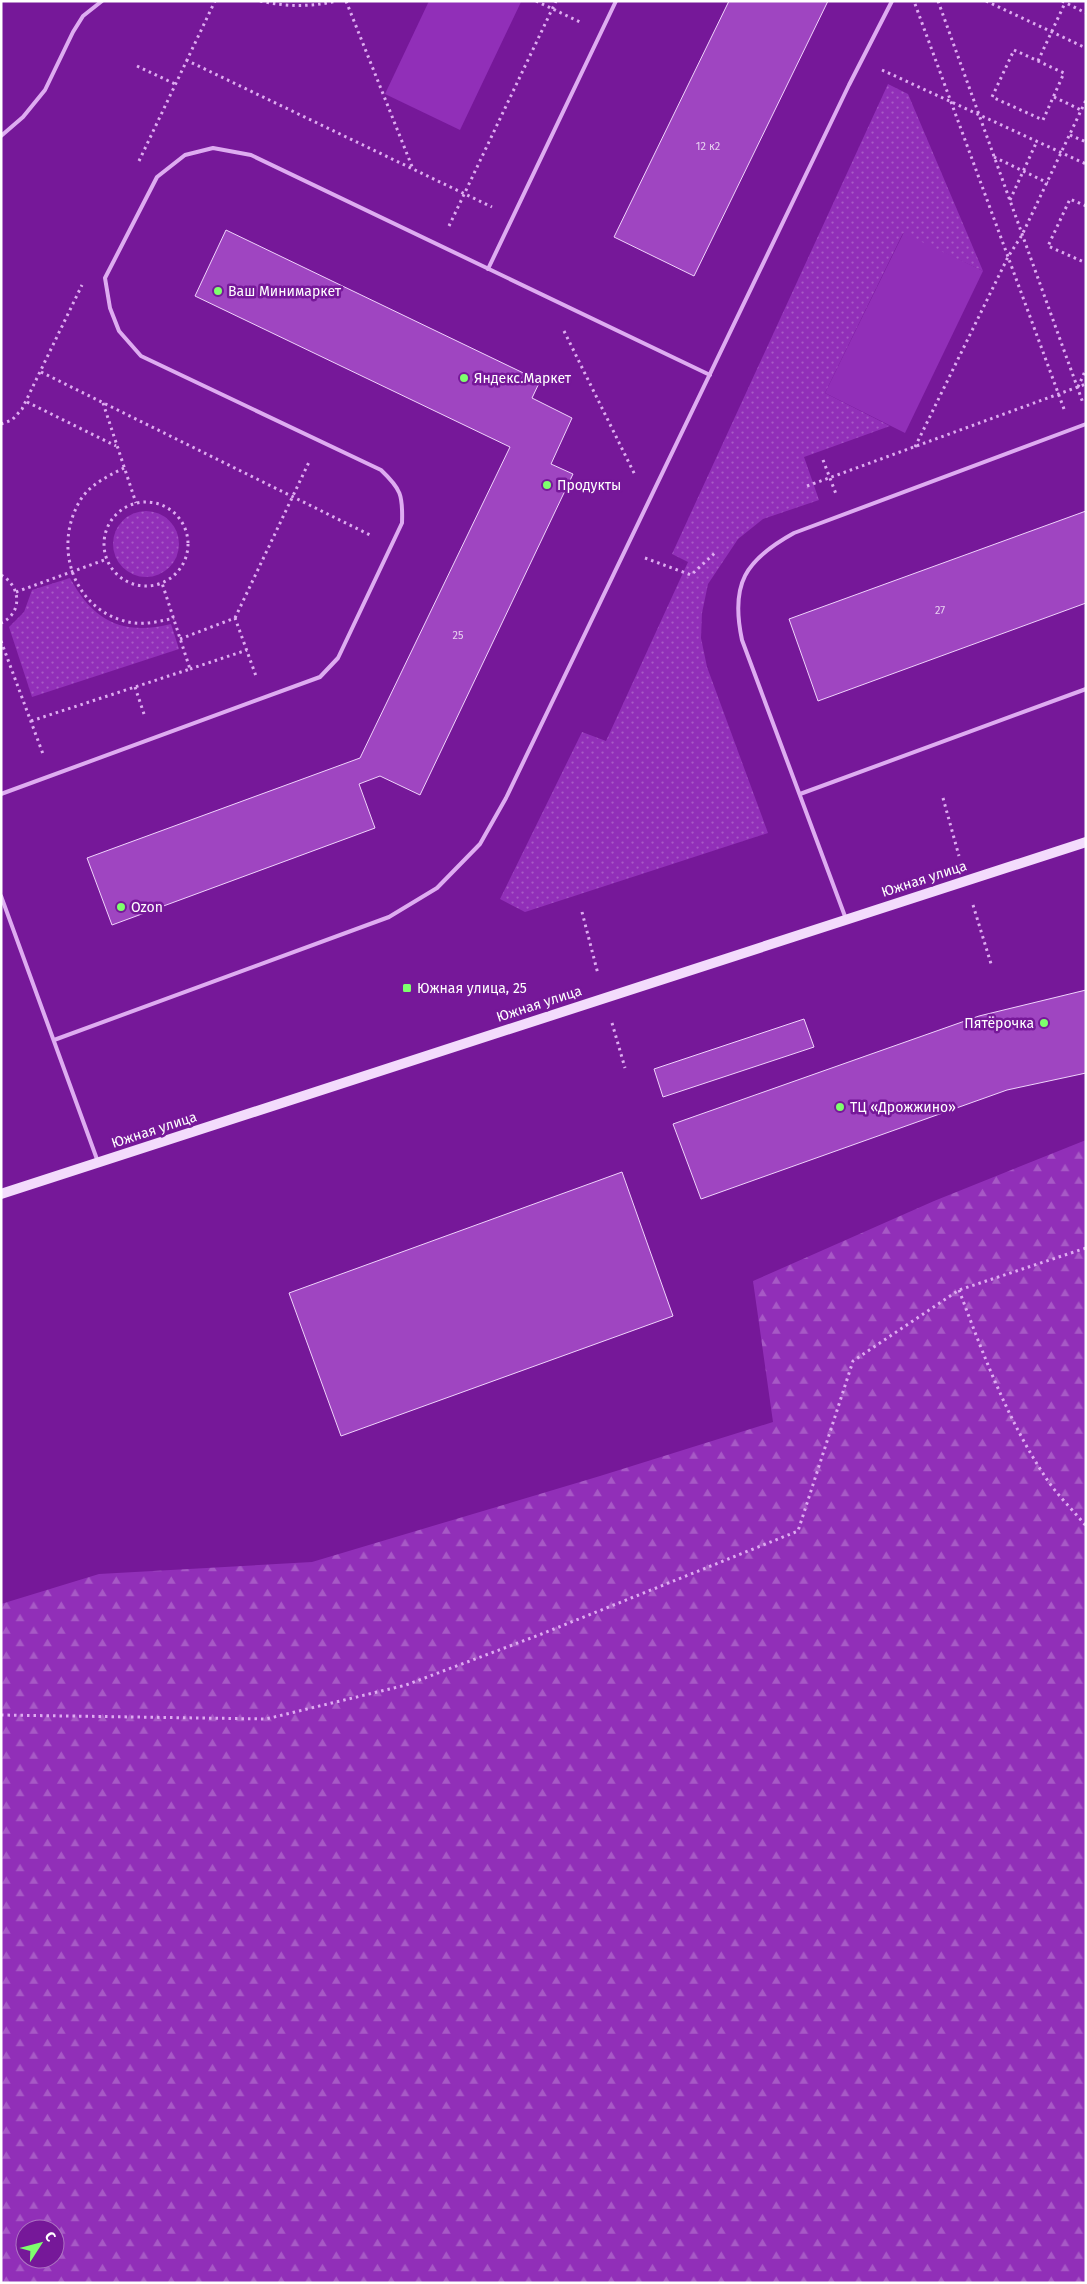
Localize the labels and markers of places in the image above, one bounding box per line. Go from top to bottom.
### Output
place label: Ваш Минимаркет [228,283,342,300]
marker: Ваш Минимаркет [212,285,224,297]
place label: Яндекс.Маркет [474,370,572,387]
marker: Яндекс.Маркет [458,372,470,384]
place label: Продукты [557,477,621,494]
marker: Продукты [541,479,553,491]
place label: Ozon [131,899,163,916]
marker: Ozon [115,901,127,913]
place label: Южная улица, 25 [417,980,527,997]
marker: Южная улица, 25 [401,982,413,994]
place label: Пятёрочка [964,1015,1034,1032]
marker: Пятёрочка [1038,1017,1050,1029]
place label: ТЦ «Дрожжино» [850,1099,956,1116]
marker: ТЦ «Дрожжино» [834,1101,846,1113]

